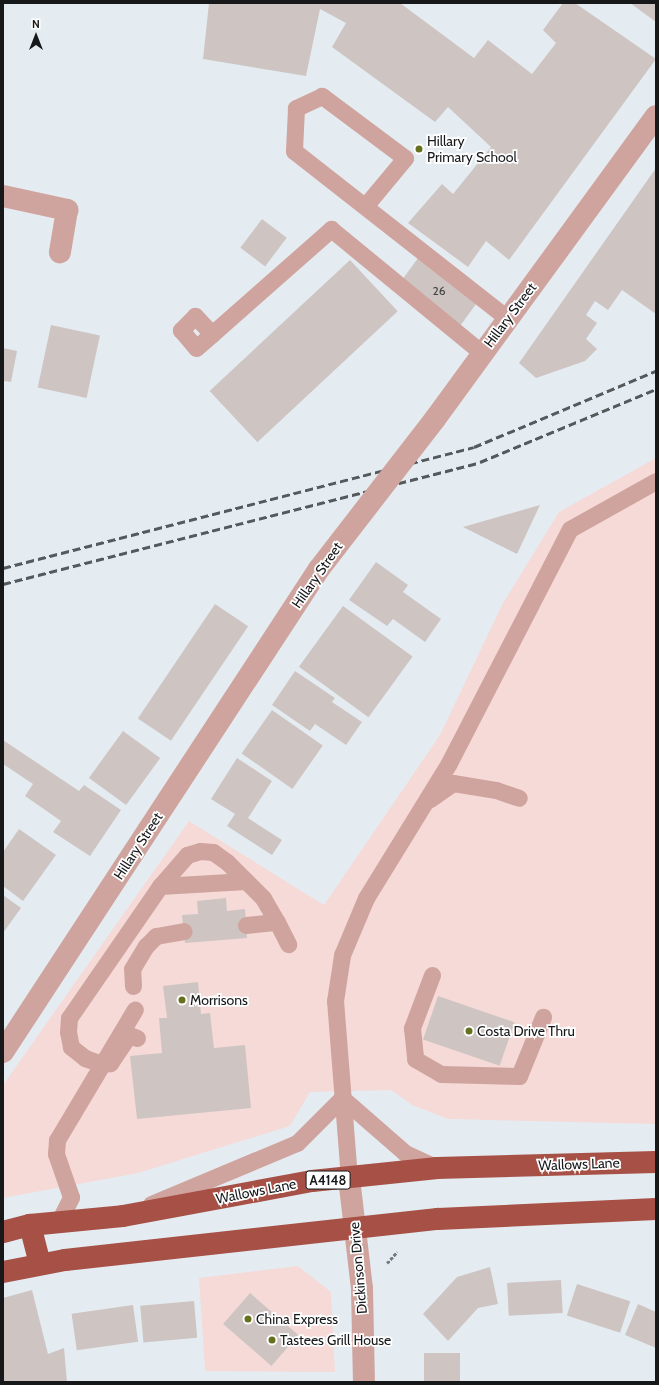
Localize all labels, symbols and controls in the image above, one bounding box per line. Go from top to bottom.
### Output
north arrow [16,16,56,56]
text: N [32,17,40,31]
place label: Hillary Primary School [427,133,517,166]
marker: Hillary Primary School [414,144,424,154]
street label: Hillary Street [480,279,540,351]
house number: 26 [432,284,446,298]
street label: Hillary Street [288,539,346,611]
street label: Hillary Street [110,809,166,883]
place label: Morrisons [190,992,248,1008]
marker: Morrisons [177,995,187,1005]
place label: Costa Drive Thru [477,1023,575,1039]
marker: Costa Drive Thru [464,1026,474,1036]
street label: Wallows Lane [538,1154,620,1174]
road number: A4148 [305,1169,351,1191]
street label: Wallows Lane [214,1175,298,1207]
street label: Dickinson Drive [346,1221,370,1315]
place label: China Express [256,1311,338,1327]
marker: China Express [243,1314,253,1324]
place label: Tastees Grill House [280,1332,391,1348]
marker: Tastees Grill House [267,1335,277,1345]

